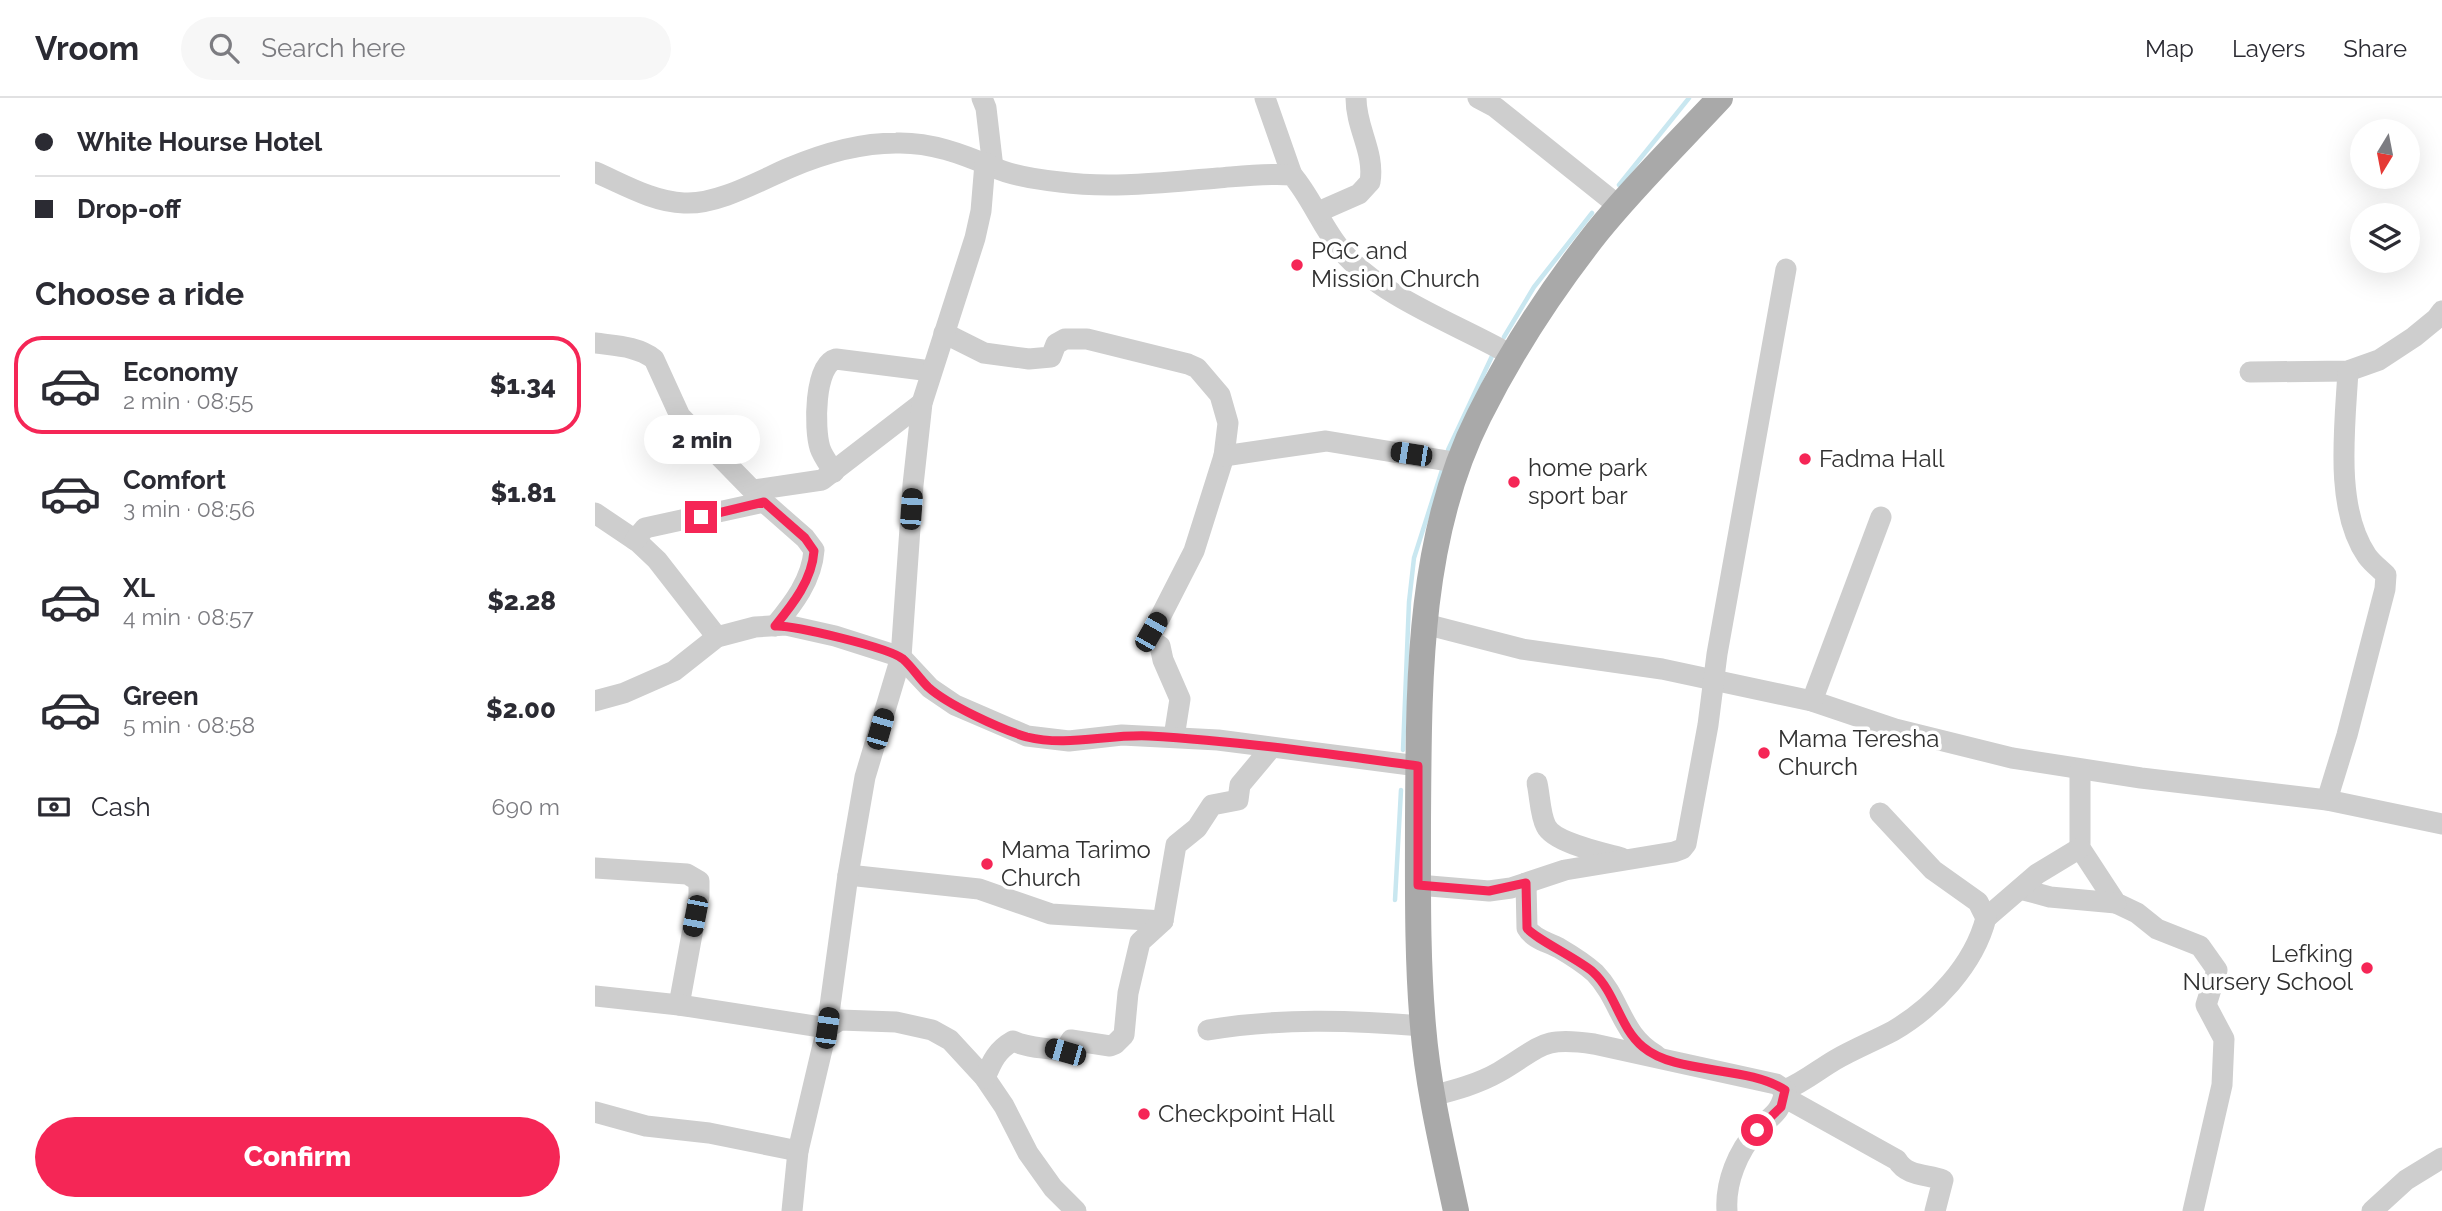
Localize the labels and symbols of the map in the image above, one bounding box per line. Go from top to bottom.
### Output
north arrow [2350,119,2420,189]
place label: PGC and Mission Church [1311,236,1480,293]
marker: PGC and Mission Church [1289,257,1305,273]
callout: 2 min [643,416,759,464]
car [1389,440,1434,468]
place label: Fadma Hall [1819,444,1945,473]
marker: Fadma Hall [1797,451,1813,467]
place label: home park sport bar [1528,453,1648,510]
marker: home park sport bar [1506,474,1522,490]
car [900,487,923,531]
route end [685,501,717,533]
car [1132,609,1171,655]
car [865,706,896,752]
place label: Mama Teresha Church [1778,724,1939,781]
marker: Mama Teresha Church [1756,745,1772,761]
place label: Mama Tarimo Church [1001,835,1151,892]
marker: Mama Tarimo Church [979,856,995,872]
car [681,893,710,939]
place label: Lefking Nursery School [2182,939,2353,996]
marker: Lefking Nursery School [2359,960,2375,976]
car [814,1006,841,1050]
car [1042,1036,1089,1068]
place label: Checkpoint Hall [1158,1099,1335,1128]
marker: Checkpoint Hall [1136,1106,1152,1122]
route start [1741,1114,1773,1146]

